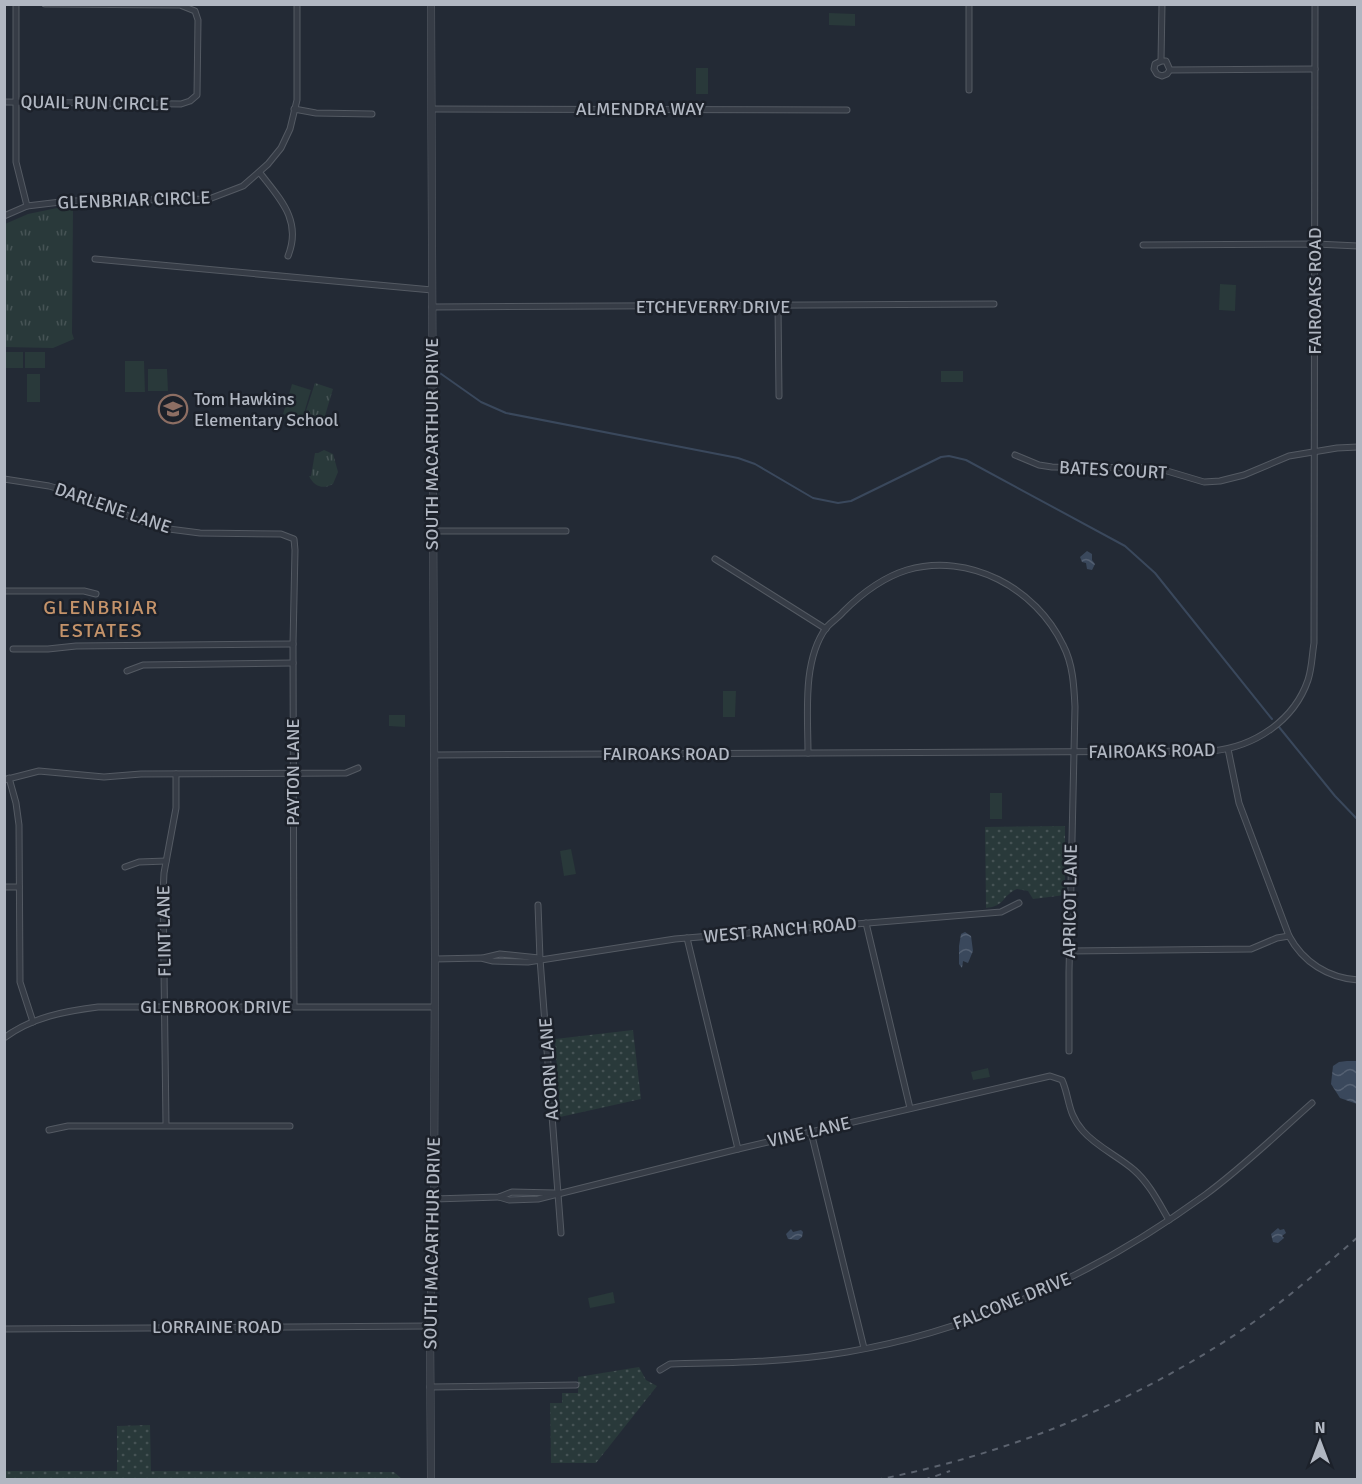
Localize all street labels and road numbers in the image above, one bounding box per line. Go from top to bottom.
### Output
street label: QUAIL RUN CIRCLE [20,91,170,115]
street label: ALMENDRA WAY [576,98,704,120]
street label: GLENBRIAR CIRCLE [57,186,211,214]
street label: FAIROAKS ROAD [1304,227,1326,355]
street label: ETCHEVERRY DRIVE [636,296,790,318]
street label: SOUTH MACARTHUR DRIVE [421,338,443,550]
street label: BATES COURT [1059,456,1168,484]
street label: DARLENE LANE [52,478,174,538]
street label: PAYTON LANE [282,718,304,826]
street label: FAIROAKS ROAD [1088,739,1216,763]
street label: FAIROAKS ROAD [602,743,730,765]
street label: APRICOT LANE [1058,843,1082,959]
street label: FLINT LANE [152,885,176,977]
street label: WEST RANCH ROAD [702,912,858,948]
street label: GLENBROOK DRIVE [140,996,292,1018]
street label: ACORN LANE [534,1017,564,1121]
street label: VINE LANE [765,1112,853,1152]
street label: SOUTH MACARTHUR DRIVE [419,1137,445,1349]
street label: FALCONE DRIVE [950,1267,1074,1335]
street label: LORRAINE ROAD [152,1316,282,1338]

